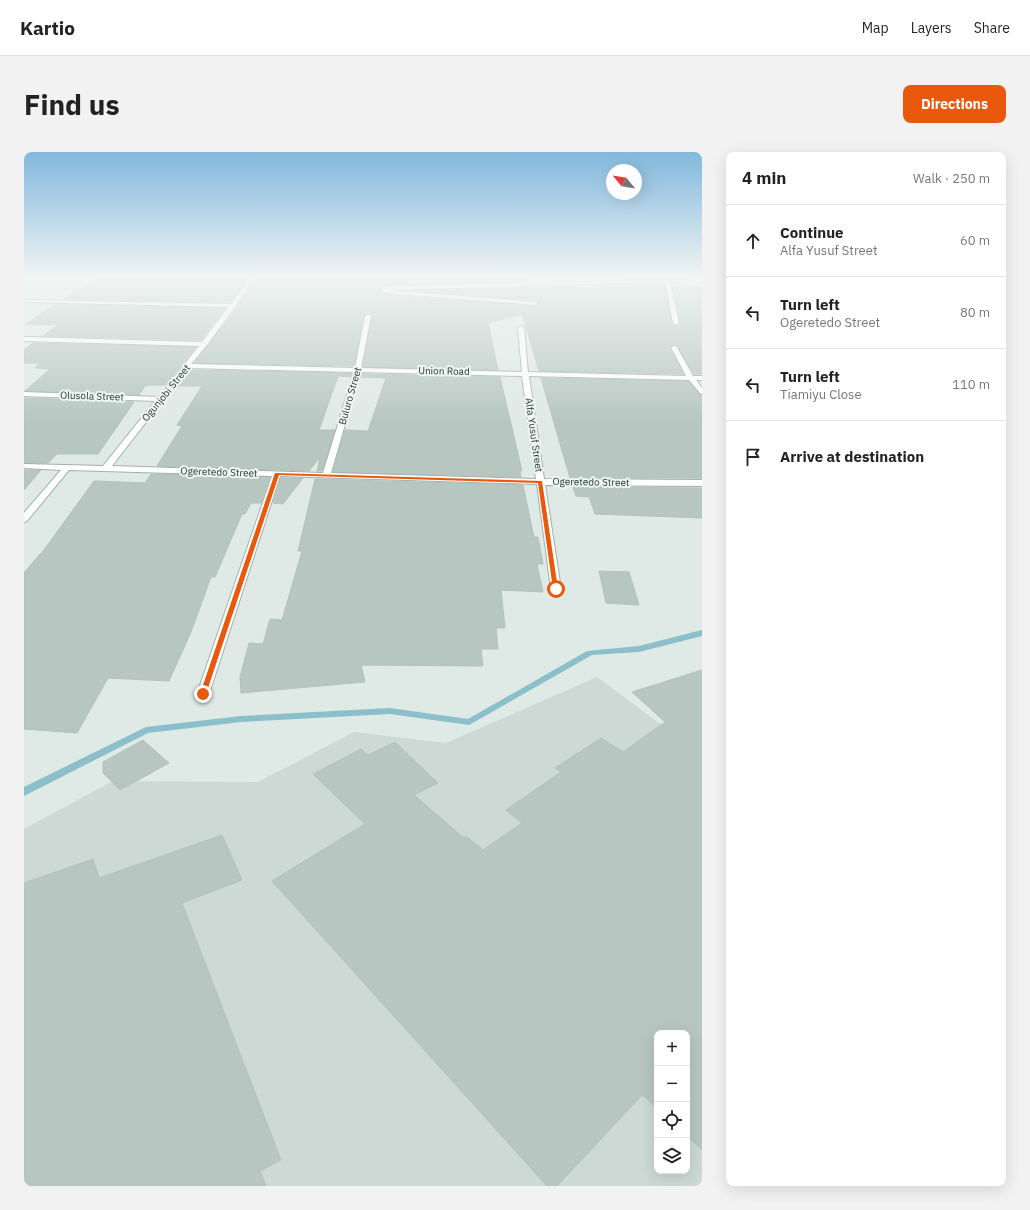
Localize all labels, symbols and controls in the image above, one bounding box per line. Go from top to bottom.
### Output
text: Kartio [20,16,75,40]
text: Map [862,19,889,37]
text: Layers [911,19,952,37]
text: Share [974,19,1010,37]
button: Directions [903,85,1006,123]
text: Find us [24,86,120,123]
north arrow [606,164,642,200]
text: 4 min [742,167,786,189]
text: Walk · 250 m [913,170,990,187]
text: Continue [780,223,844,242]
icon: ahead [742,230,764,252]
text: 60 m [960,232,990,249]
text: Alfa Yusuf Street [780,242,877,259]
text: Turn left [780,295,840,314]
icon: left [742,302,764,324]
text: 80 m [960,304,990,321]
text: Ogeretedo Street [780,314,880,331]
street label: Ogunjobi Street [139,361,193,424]
street label: Union Road [418,364,470,378]
street label: Buluro Street [336,365,365,426]
text: Turn left [780,367,840,386]
icon: left [742,374,764,396]
text: 110 m [952,376,990,393]
text: Tiamiyu Close [780,386,862,403]
street label: Olusola Street [60,388,125,404]
street label: Alfa Yusuf Street [522,397,546,474]
icon: arrive [742,446,764,468]
text: Arrive at destination [780,447,924,466]
street label: Ogeretedo Street [180,464,258,480]
street label: Ogeretedo Street [552,475,630,489]
route start [547,580,565,598]
route end [194,685,212,703]
map controls [654,1030,690,1174]
button: + [654,1030,690,1066]
button: − [654,1066,690,1102]
button: locate [654,1102,690,1138]
button: layers [654,1138,690,1174]

